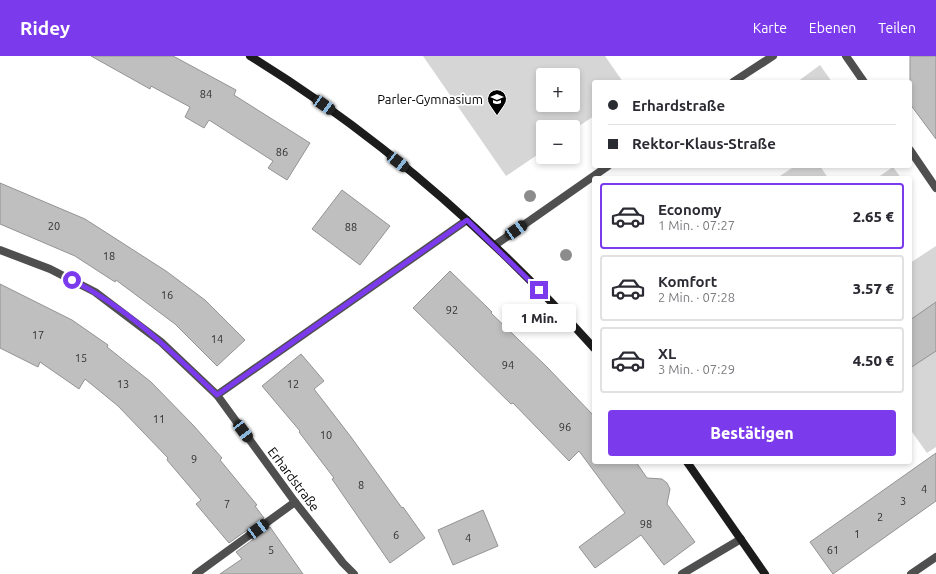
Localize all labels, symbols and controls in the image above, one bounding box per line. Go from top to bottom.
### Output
text: Ridey [20,17,70,39]
text: Karte [753,20,787,36]
text: Ebenen [809,20,856,36]
text: Teilen [878,20,916,36]
map controls [536,68,580,164]
button: + [536,68,580,112]
house number: 84 [200,88,212,100]
school or university icon: Parler-Gymnasium [486,88,508,116]
place label: Parler-Gymnasium [377,92,483,106]
car [311,93,337,117]
text: Erhardstraße [632,97,725,114]
button: − [536,120,580,164]
text: Rektor-Klaus-Straße [632,135,776,152]
house number: 86 [276,146,288,158]
car [385,150,411,174]
icon: car [610,198,646,234]
text: Economy [658,201,722,218]
text: 2.65 € [853,208,894,225]
car [503,218,529,242]
text: 1 Min. · 07:27 [658,218,735,232]
house number: 20 [48,220,60,232]
house number: 88 [345,221,357,233]
house number: 18 [103,250,115,262]
icon: car [610,270,646,306]
route start [63,271,81,289]
text: Komfort [658,273,717,290]
text: 3.57 € [853,280,894,297]
route end [530,281,548,299]
house number: 16 [161,289,173,301]
text: 2 Min. · 07:28 [658,290,735,304]
house number: 92 [446,304,458,316]
callout: 1 Min. [502,304,576,332]
text: 1 Min. [521,311,557,325]
house number: 17 [32,329,44,341]
house number: 14 [211,333,223,345]
icon: car [610,342,646,378]
text: XL [658,345,676,362]
house number: 15 [75,352,87,364]
text: 4.50 € [853,352,894,369]
house number: 94 [502,359,514,371]
text: 3 Min. · 07:29 [658,362,735,376]
house number: 13 [117,378,129,390]
house number: 12 [287,378,299,390]
button: Bestätigen [608,410,896,456]
house number: 11 [153,413,165,425]
car [231,418,255,444]
house number: 96 [559,421,571,433]
house number: 10 [320,429,332,441]
street label: Erhardstraße [265,444,323,514]
house number: 9 [191,453,197,465]
house number: 8 [358,479,364,491]
house number: 4 [921,483,927,495]
house number: 3 [900,495,906,507]
house number: 7 [224,498,230,510]
house number: 2 [877,511,883,523]
car [245,517,271,541]
house number: 98 [640,518,652,530]
house number: 1 [854,528,860,540]
house number: 6 [393,529,399,541]
house number: 4 [465,532,471,544]
house number: 5 [268,544,274,556]
house number: 61 [827,544,839,556]

